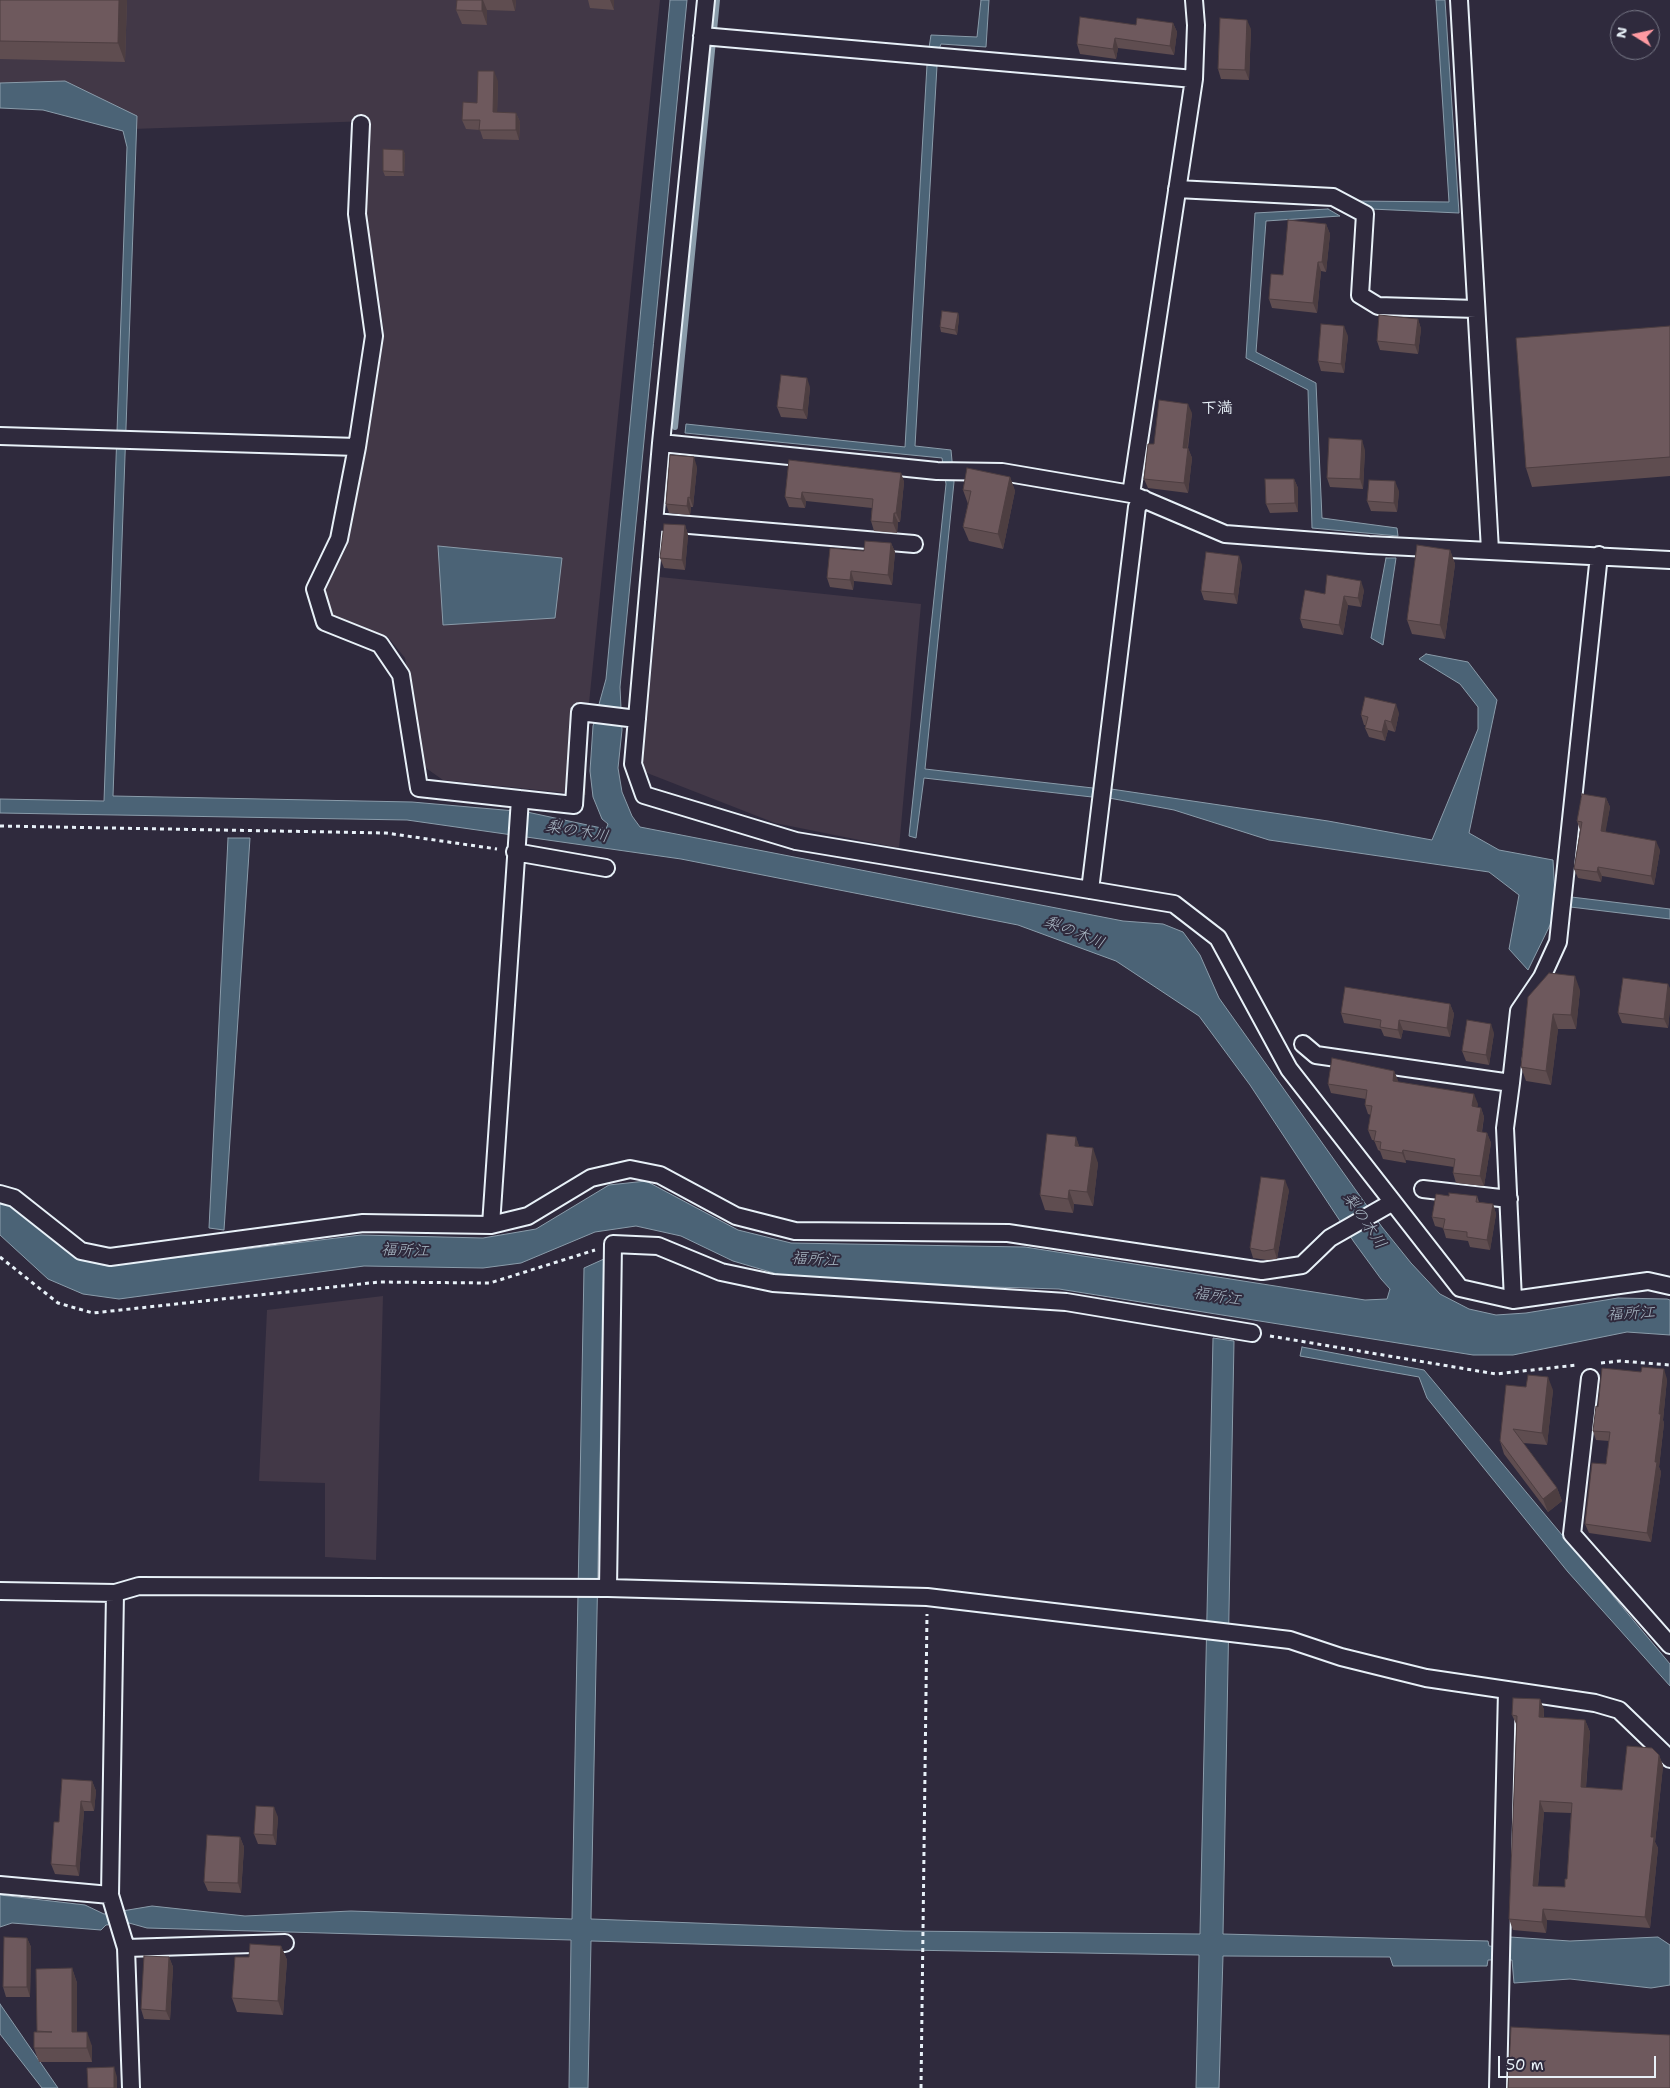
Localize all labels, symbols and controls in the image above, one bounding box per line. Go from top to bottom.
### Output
north arrow [1610,10,1660,60]
text: N [1611,26,1631,40]
district label: 下満 [1201,399,1233,419]
water label: 梨の木川 [544,817,610,847]
water label: 梨の木川 [1041,912,1107,954]
water label: 梨の木川 [1338,1189,1390,1253]
water label: 福所江 [381,1241,429,1261]
water label: 福所江 [790,1249,840,1271]
water label: 福所江 [1192,1283,1242,1311]
water label: 福所江 [1607,1303,1655,1325]
scale bar [1500,2046,1658,2078]
text: 50 m [1506,2055,1544,2075]

